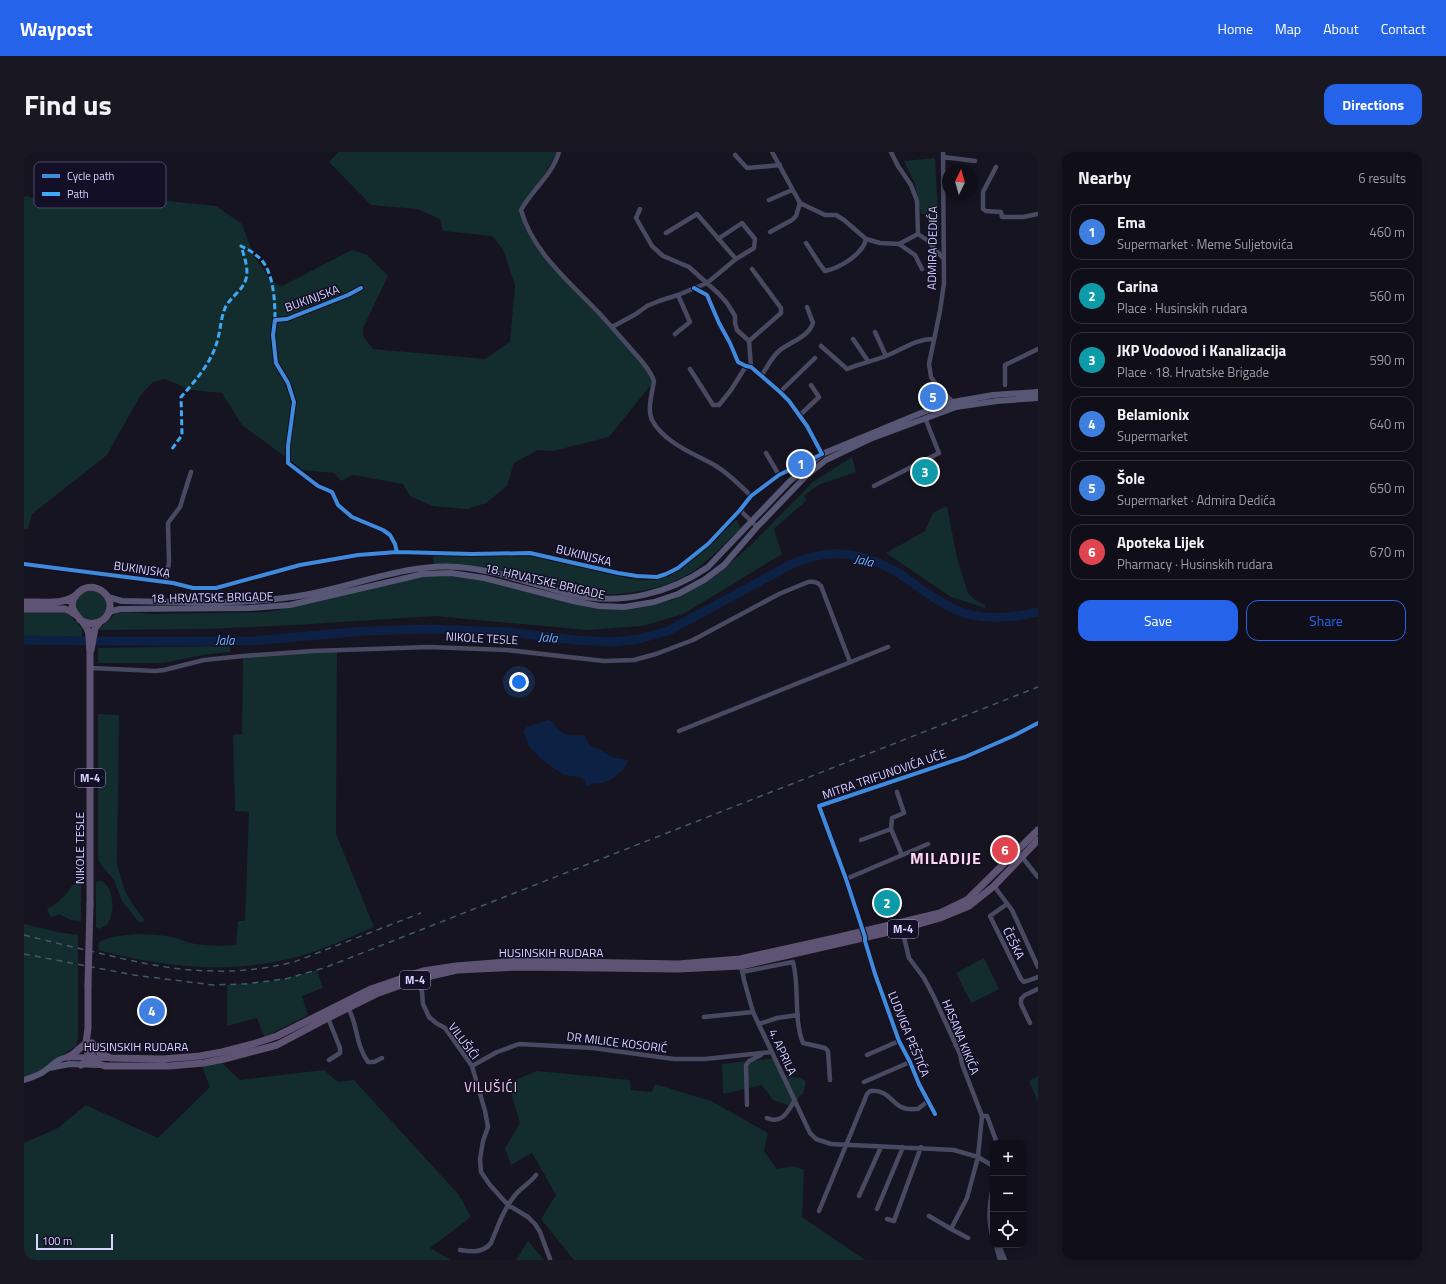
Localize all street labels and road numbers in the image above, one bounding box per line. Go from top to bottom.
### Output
street label: ADMIRA DEDIĆA [922,206,942,290]
street label: BUKINJSKA [282,279,342,317]
street label: BUKINJSKA [554,539,614,571]
street label: BUKINJSKA [113,556,171,582]
street label: 18. HRVATSKE BRIGADE [483,558,607,604]
street label: 18. HRVATSKE BRIGADE [150,586,274,608]
street label: NIKOLE TESLE [445,627,519,649]
street label: MITRA TRIFUNOVIĆA UČE [819,744,949,804]
road number: M-4 [75,769,105,787]
street label: NIKOLE TESLE [70,811,89,884]
road number: M-4 [888,920,918,938]
street label: ČEŠKA [998,924,1030,962]
street label: HUSINSKIH RUDARA [499,943,603,962]
road number: M-4 [400,971,430,989]
street label: LUDVIGA PEŠTIĆA [883,988,935,1080]
street label: HASANA KIKIĆA [937,996,985,1078]
street label: VILUŠIĆI [444,1018,484,1064]
street label: DR MILICE KOSORIĆ [566,1026,669,1058]
street label: 4. APRILA [764,1026,802,1078]
street label: HUSINSKIH RUDARA [84,1037,188,1056]

